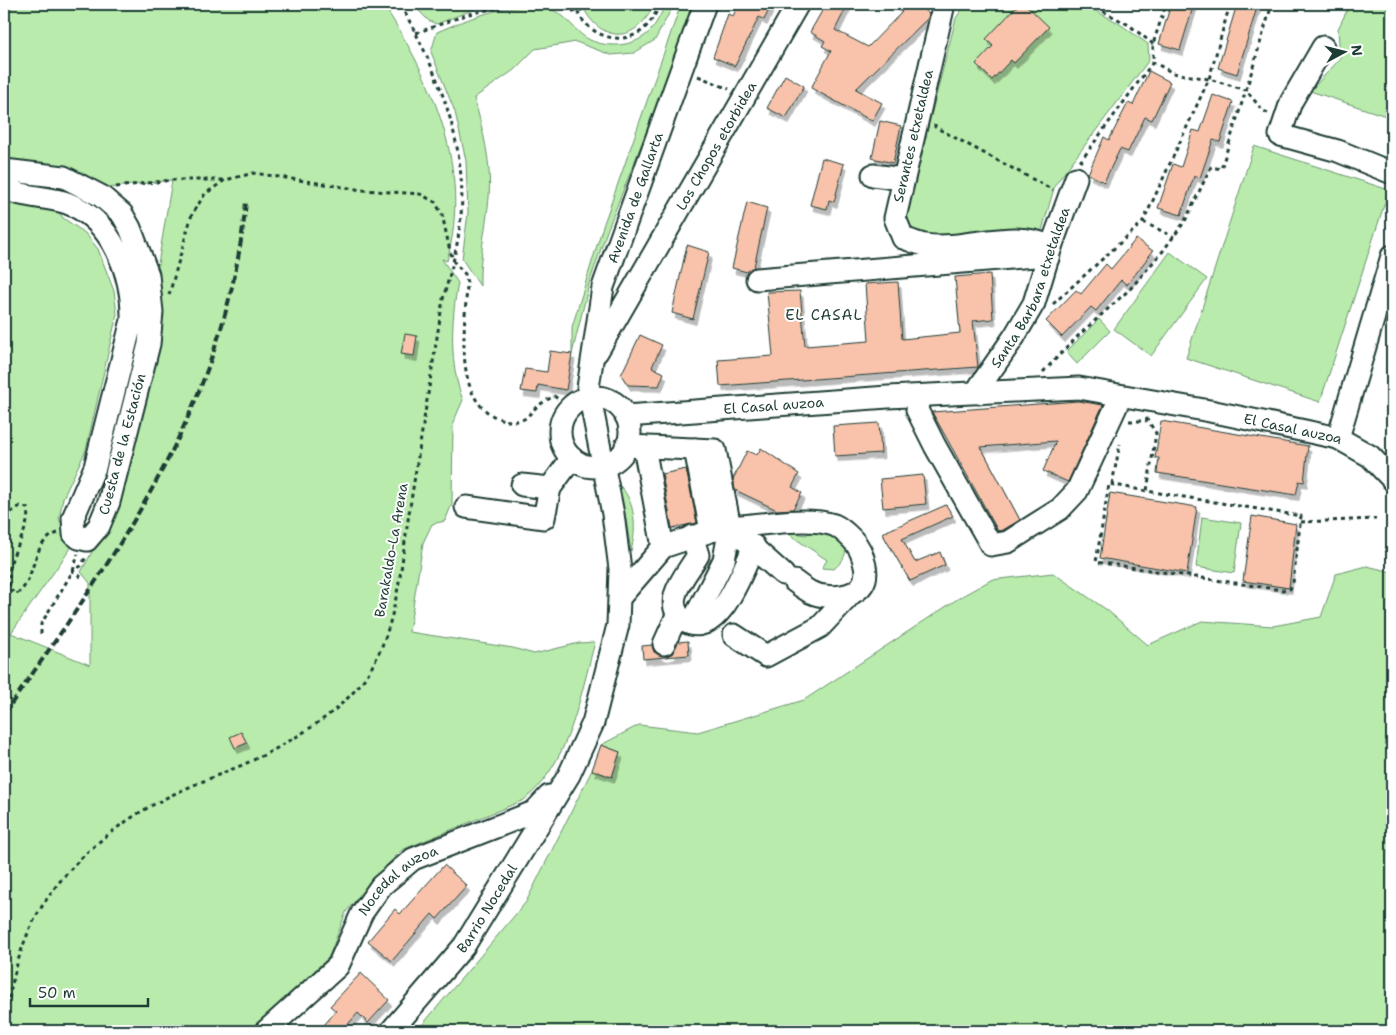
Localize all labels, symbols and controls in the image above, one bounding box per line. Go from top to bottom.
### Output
north arrow [1318,28,1368,78]
text: N [1347,44,1367,57]
street label: Serantes etxetaldea [889,68,937,204]
street label: Los Chopos etorbidea [672,78,760,214]
street label: Avenida de Gallarta [603,130,667,266]
street label: Santa Barbara etxetaldea [986,204,1074,371]
district label: EL CASAL [785,305,863,325]
street label: Cuesta de la Estación [94,371,150,517]
street label: El Casal auzoa [723,393,825,418]
street label: El Casal auzoa [1242,409,1347,448]
street label: Barakaldo-La Arena [370,481,412,619]
street label: Nocedal auzoa [354,841,441,919]
street label: Barrio Nocedal [453,860,522,957]
scale bar [30,975,148,1007]
text: 50 m [38,983,76,1003]

